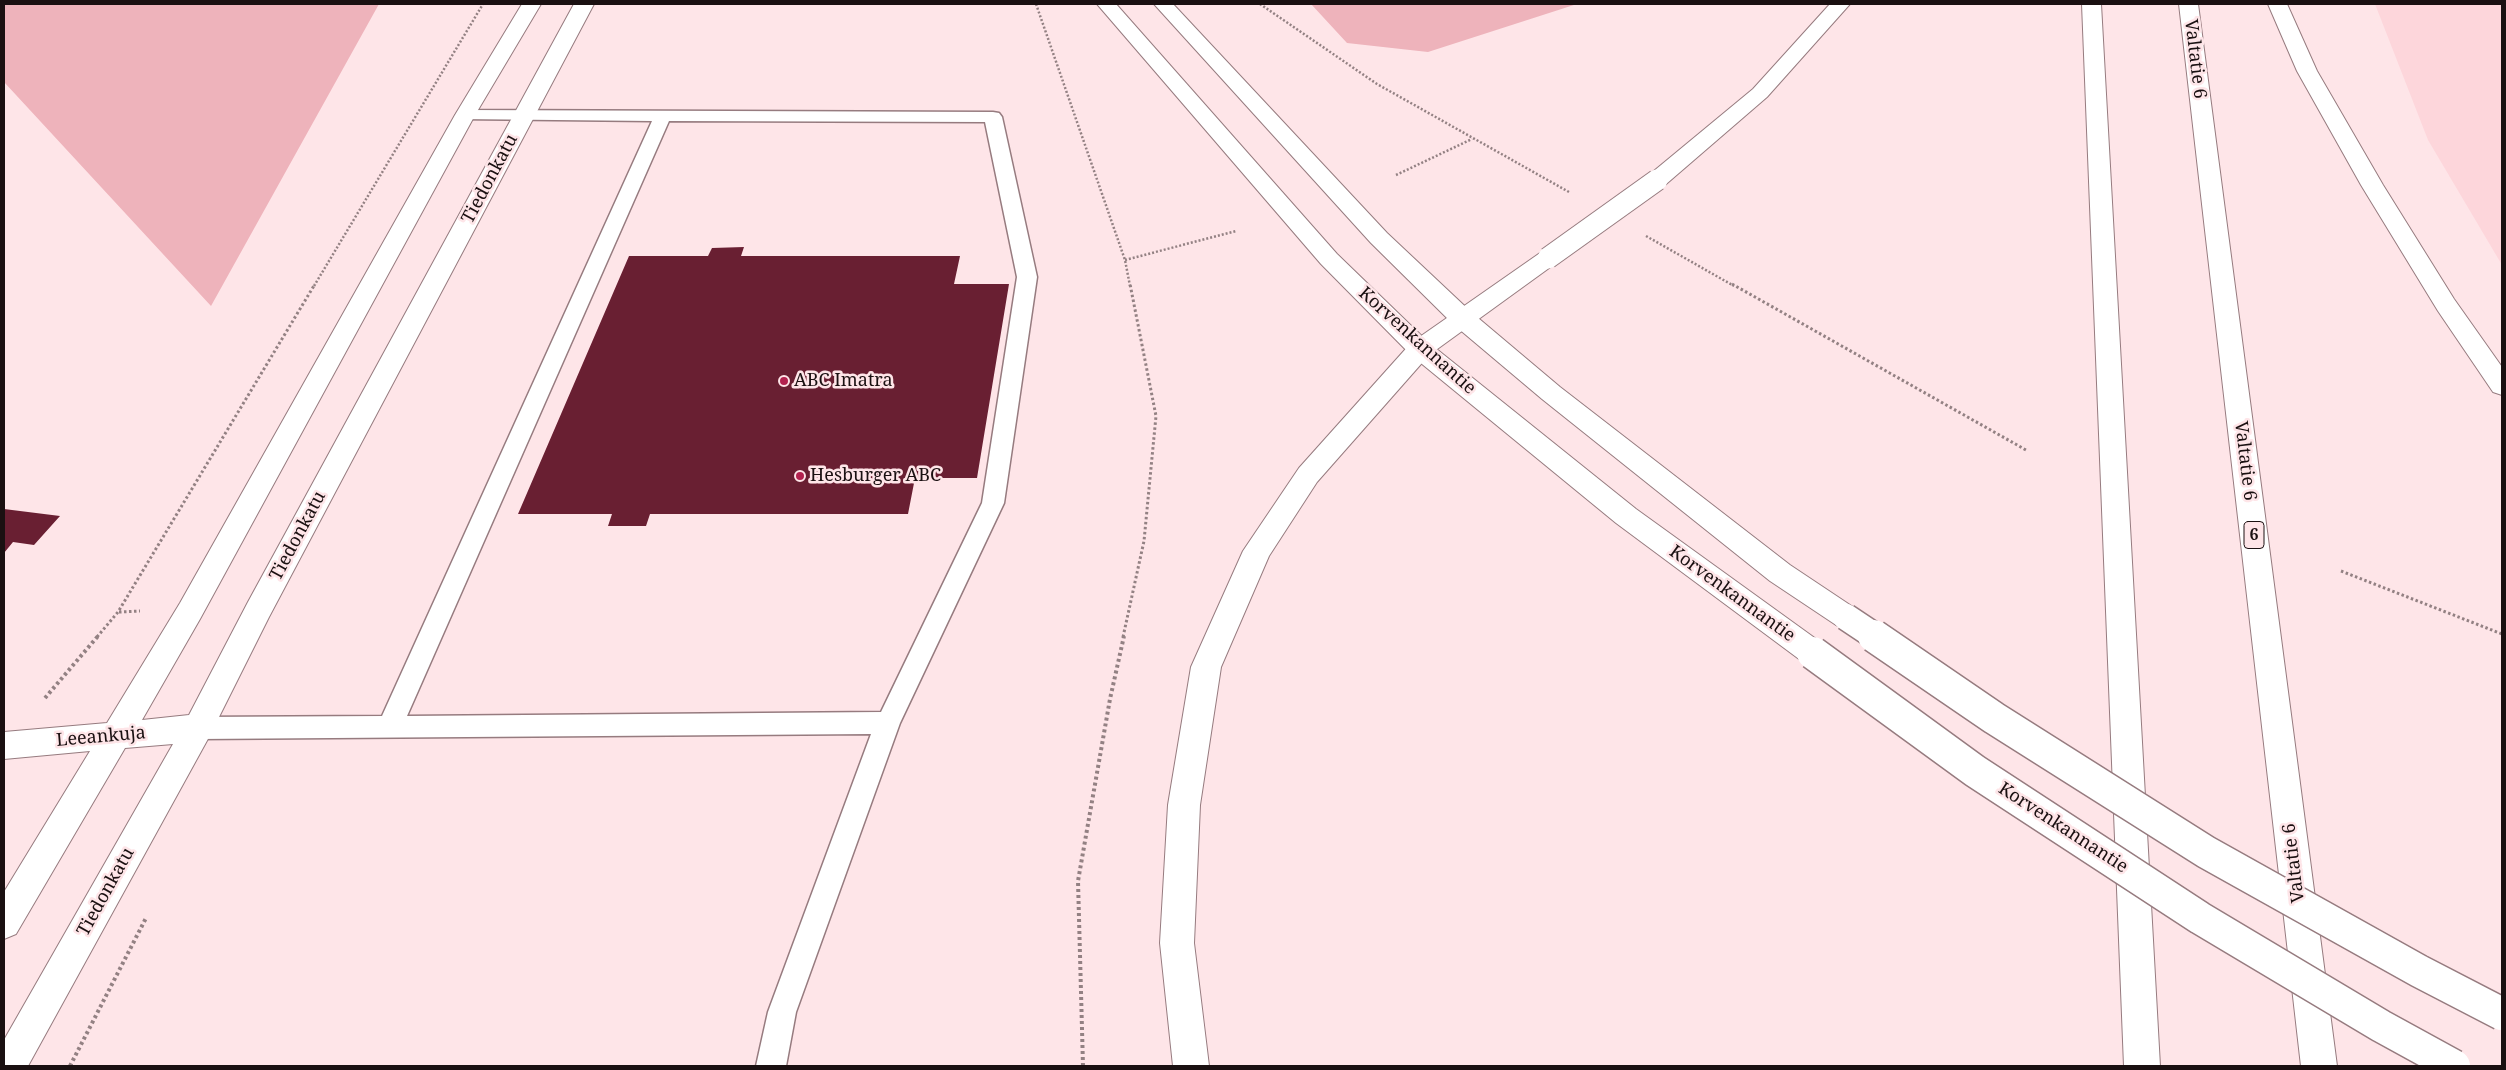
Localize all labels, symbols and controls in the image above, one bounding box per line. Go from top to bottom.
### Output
street label: Valtatie 6 [2179,18,2211,100]
street label: Tiedonkatu [457,131,523,227]
street label: Korvenkannantie [1354,283,1480,399]
place label: ABC Imatra [794,370,893,392]
marker: ABC Imatra [778,375,790,387]
street label: Valtatie 6 [2229,420,2261,502]
place label: Hesburger ABC [810,465,941,487]
marker: Hesburger ABC [794,470,806,482]
street label: Tiedonkatu [265,488,331,584]
road number: 6 [2244,522,2264,548]
street label: Korvenkannantie [1665,541,1799,647]
street label: Leeankuja [55,722,147,752]
street label: Korvenkannantie [1994,778,2132,878]
street label: Valtatie 6 [2278,822,2310,904]
street label: Tiedonkatu [73,844,139,940]

